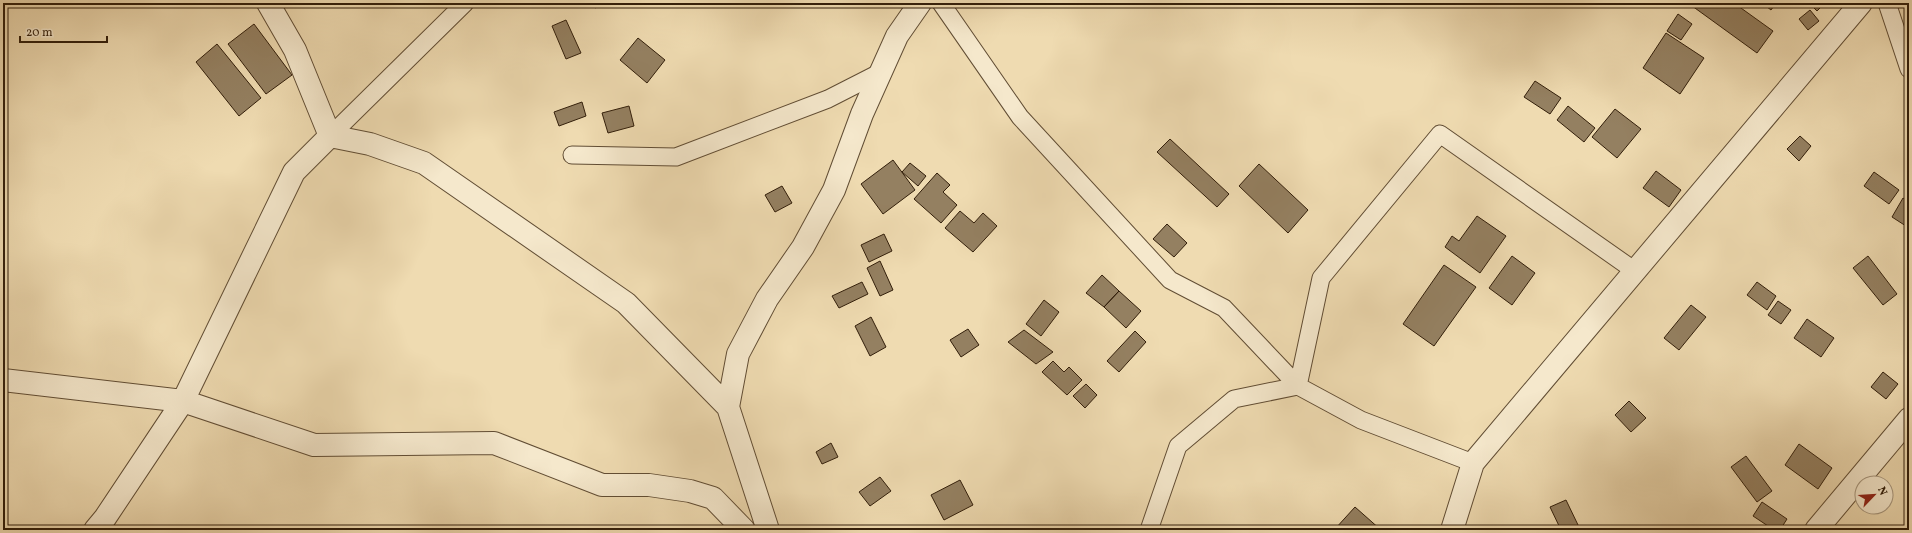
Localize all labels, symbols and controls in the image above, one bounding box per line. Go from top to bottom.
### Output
scale bar [20,18,107,44]
text: 20 m [26,25,53,41]
north arrow [1854,475,1894,515]
text: N [1873,485,1890,498]

